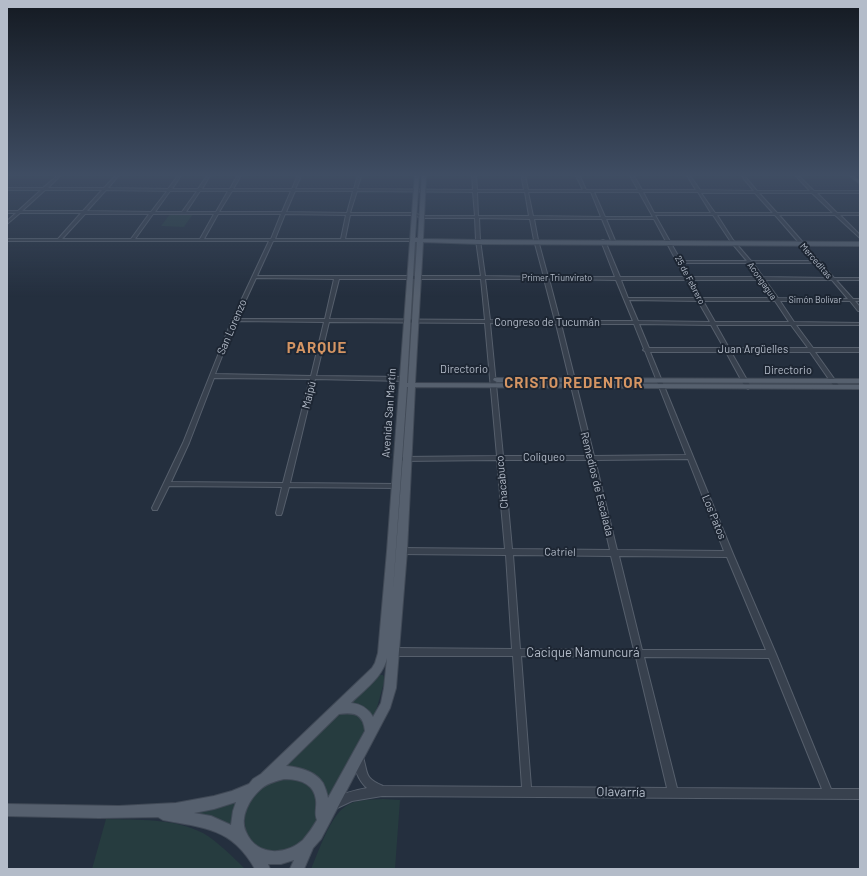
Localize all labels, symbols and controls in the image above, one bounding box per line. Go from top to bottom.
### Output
street label: Merceditas [798,241,834,281]
street label: 25 de Febrero [673,254,707,306]
street label: Acongagua [745,260,779,302]
street label: Primer Triunvirato [522,273,592,283]
street label: Simón Bolívar [789,295,841,305]
street label: San Lorenzo [214,297,250,357]
street label: Congreso de Tucumán [494,315,600,329]
district label: PARQUE [287,339,347,357]
street label: Juan Argüelles [718,342,788,356]
street label: Directorio [440,362,488,376]
street label: Directorio [764,363,812,377]
street label: Avenida San Martín [379,368,399,458]
district label: CRISTO REDENTOR [504,374,644,392]
street label: Maipú [299,380,319,410]
street label: Remedios de Escalada [578,431,616,537]
street label: Coliqueo [523,450,565,464]
street label: Chacabuco [493,455,511,509]
street label: Los Patos [699,493,729,541]
street label: Catriel [544,545,576,559]
street label: Cacique Namuncurá [526,645,640,661]
street label: Olavarría [596,784,646,800]

